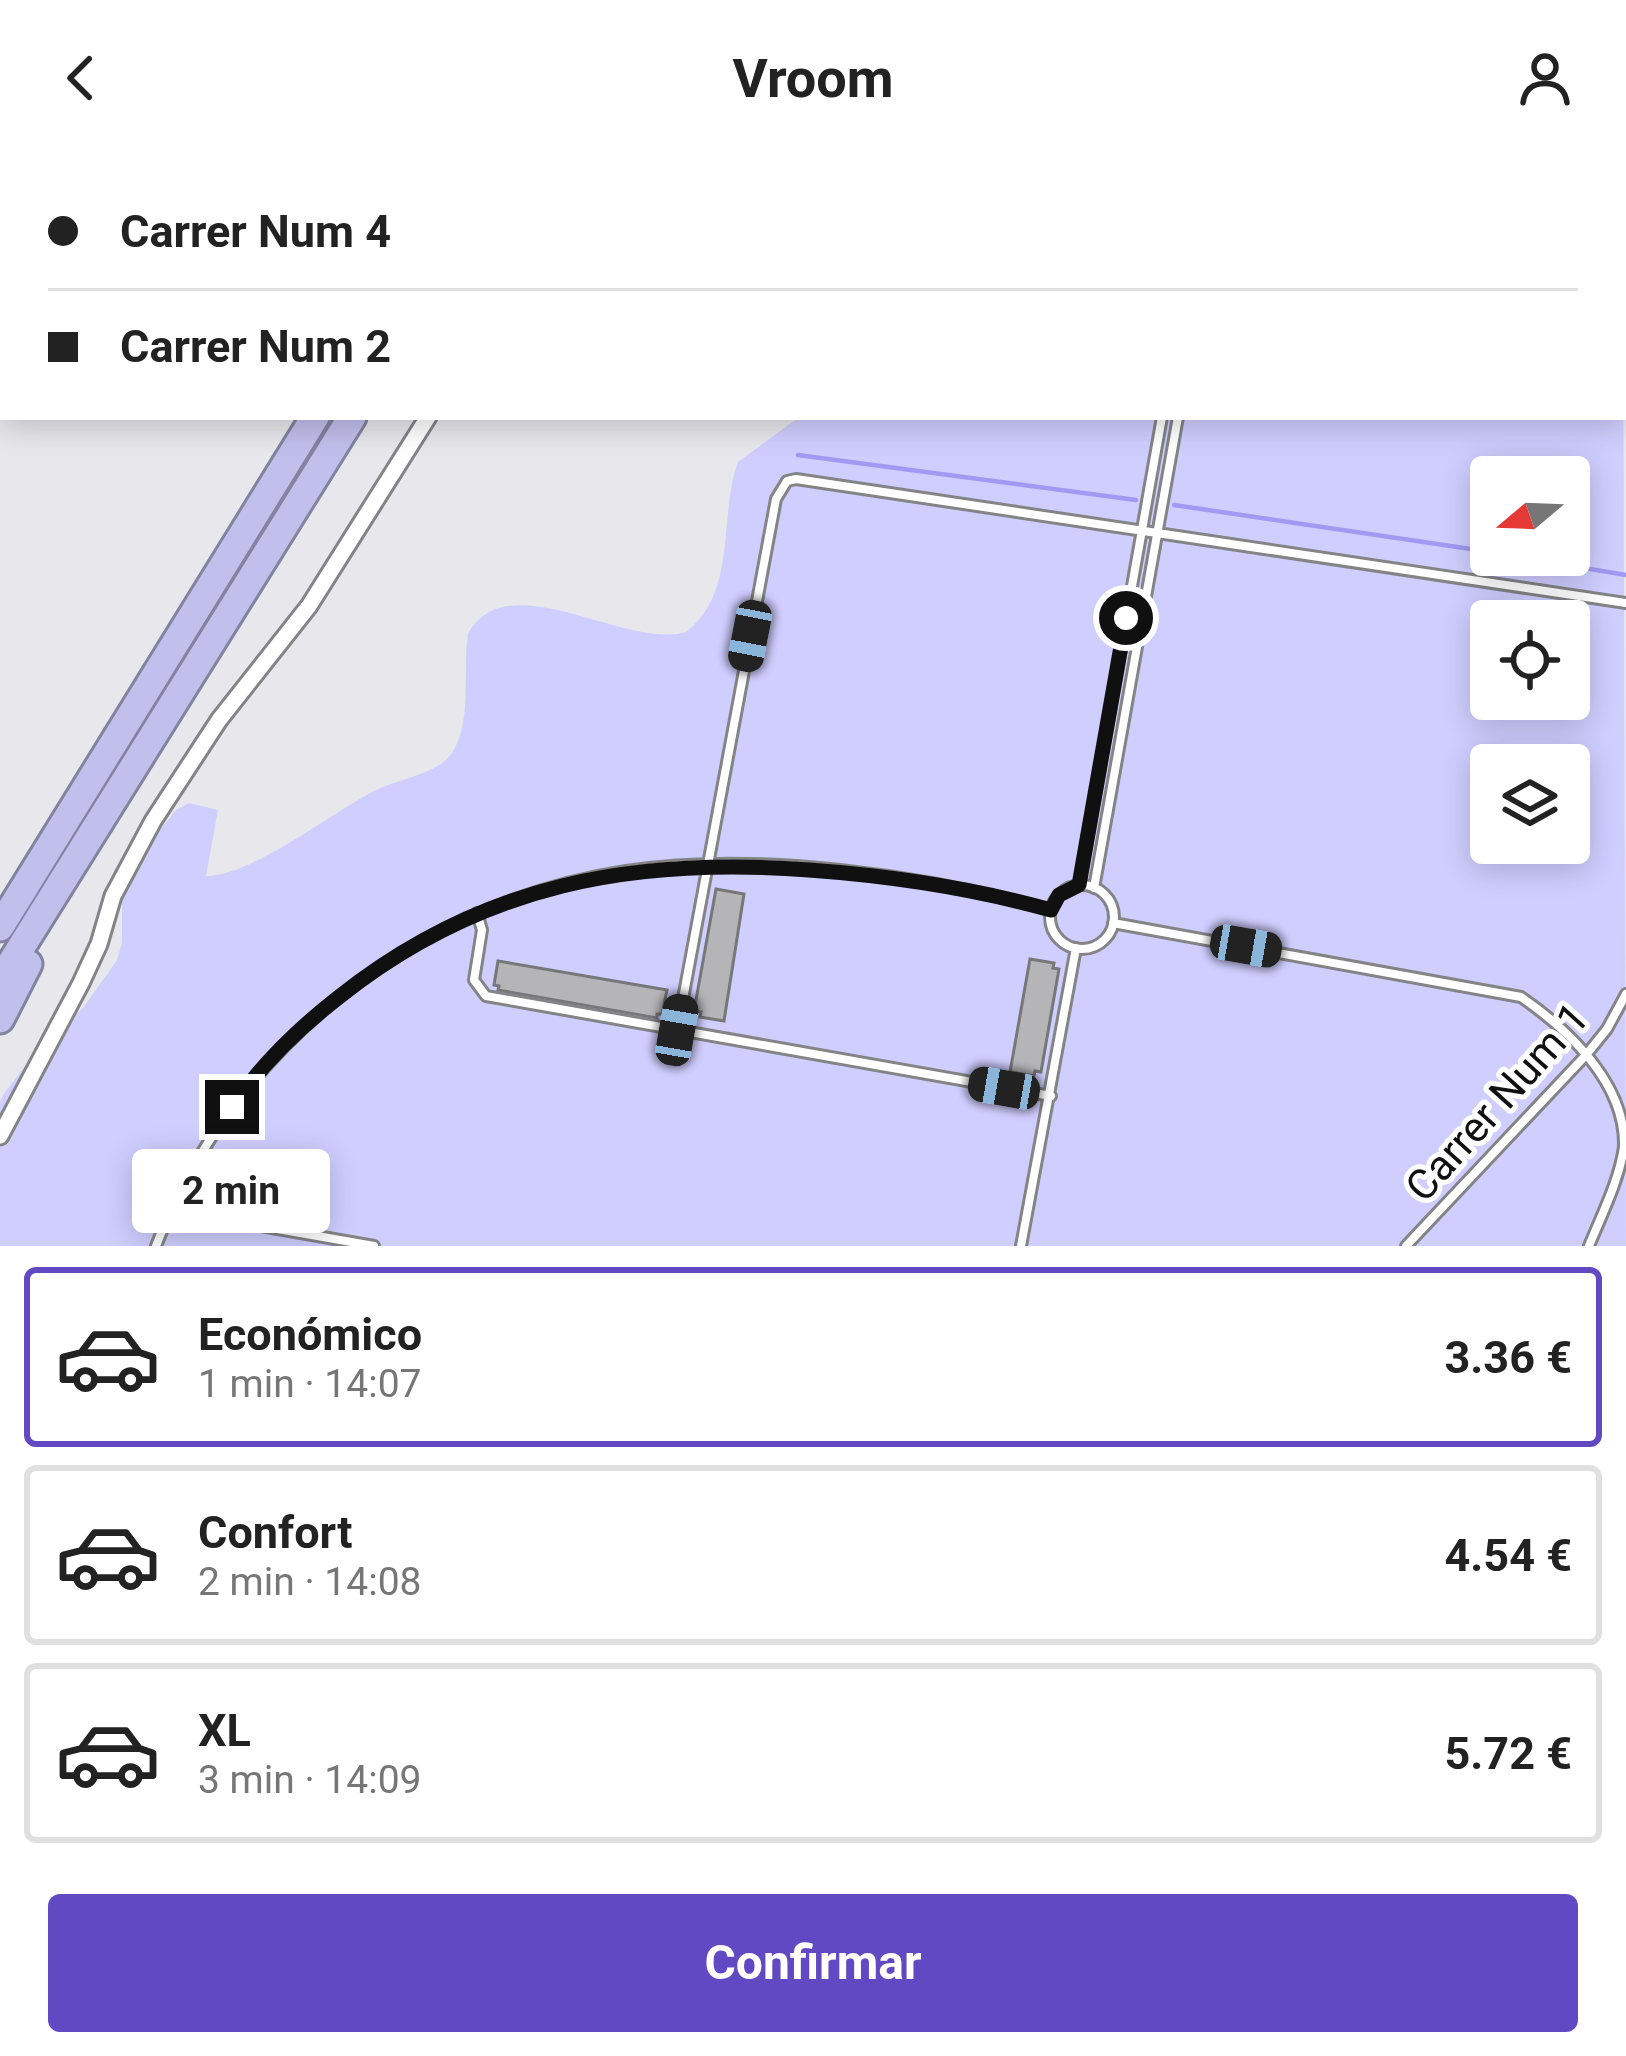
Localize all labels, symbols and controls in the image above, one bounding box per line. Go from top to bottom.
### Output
icon: back [48,45,114,111]
icon: person [1512,45,1578,111]
text: Vroom [732,47,894,110]
text: Carrer Num 4 [120,205,391,258]
text: Carrer Num 2 [120,320,391,373]
north arrow [1470,456,1590,576]
map controls [1470,456,1590,864]
route start [1099,591,1153,645]
car [725,597,775,675]
button: locate [1470,600,1590,720]
button: layers [1470,744,1590,864]
car [1207,922,1285,970]
car [653,991,701,1069]
street label: Carrer Num 1 [1395,993,1599,1211]
car [965,1064,1043,1112]
route end [205,1080,259,1134]
callout: 2 min [133,1149,331,1233]
text: 2 min [182,1168,280,1214]
icon: car [54,1303,162,1411]
text: Económico [198,1308,422,1361]
text: 3.36 € [1444,1331,1572,1384]
text: 1 min · 14:07 [198,1361,421,1407]
icon: car [54,1501,162,1609]
text: Confort [198,1506,352,1559]
text: 4.54 € [1444,1529,1572,1582]
text: 2 min · 14:08 [198,1559,421,1605]
icon: car [54,1699,162,1807]
text: XL [198,1704,251,1757]
text: 5.72 € [1444,1727,1572,1780]
text: 3 min · 14:09 [198,1757,421,1803]
button: Confirmar [48,1894,1578,2032]

